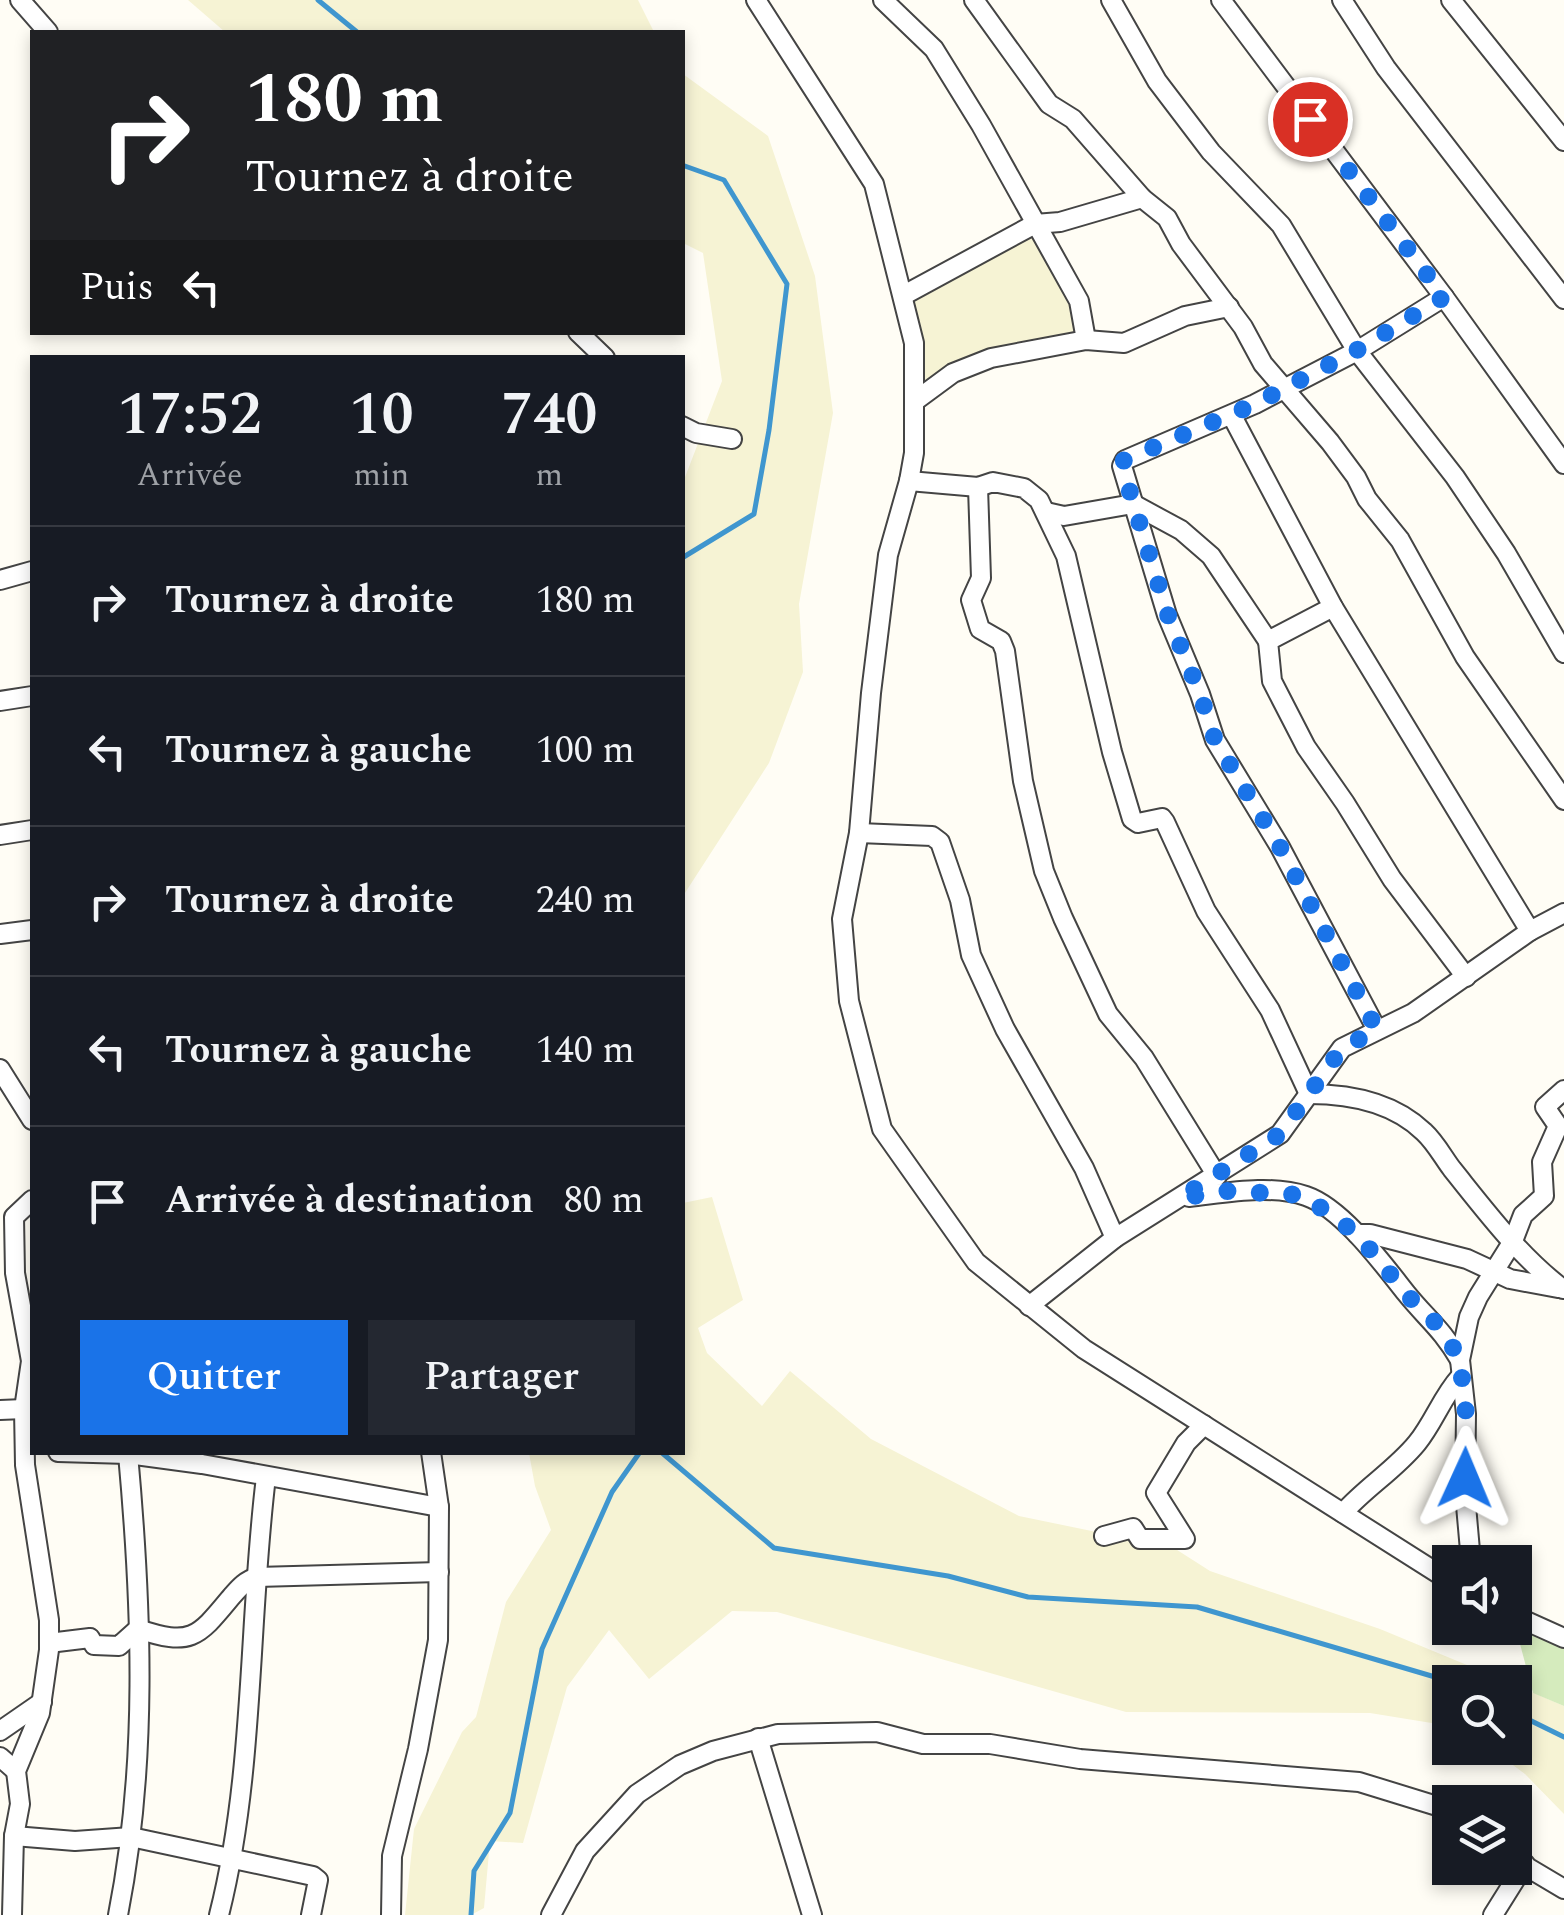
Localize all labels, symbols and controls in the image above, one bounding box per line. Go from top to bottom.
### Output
text: 180 m [245,47,443,153]
icon: right [80,70,210,200]
pin [1268,77,1353,162]
icon: arrive [1283,92,1338,147]
text: Tournez à droite [245,143,574,212]
text: Puis [80,259,154,317]
icon: left [174,260,229,315]
text: 17:52 [117,369,262,461]
text: 10 [349,369,414,461]
text: 740 [501,369,598,461]
text: Arrivée [137,451,243,500]
text: min [353,451,409,500]
text: m [536,451,563,500]
text: Tournez à droite [165,572,454,630]
text: 180 m [536,572,635,630]
icon: right [80,574,135,629]
text: Tournez à gauche [165,722,472,780]
text: 100 m [536,722,635,780]
icon: left [80,724,135,779]
text: Tournez à droite [165,872,454,930]
text: 240 m [536,872,635,930]
icon: right [80,874,135,929]
text: Tournez à gauche [165,1022,472,1080]
text: 140 m [536,1022,635,1080]
icon: left [80,1024,135,1079]
text: Arrivée à destination [165,1172,534,1230]
text: 80 m [564,1172,644,1230]
icon: arrive [80,1174,135,1229]
button: Quitter [80,1320,348,1435]
button: Partager [368,1320,635,1435]
position arrow [1413,1426,1517,1530]
map controls [1432,1545,1532,1885]
button: sound [1432,1545,1532,1645]
button: search [1432,1665,1532,1765]
button: layers [1432,1785,1532,1885]

